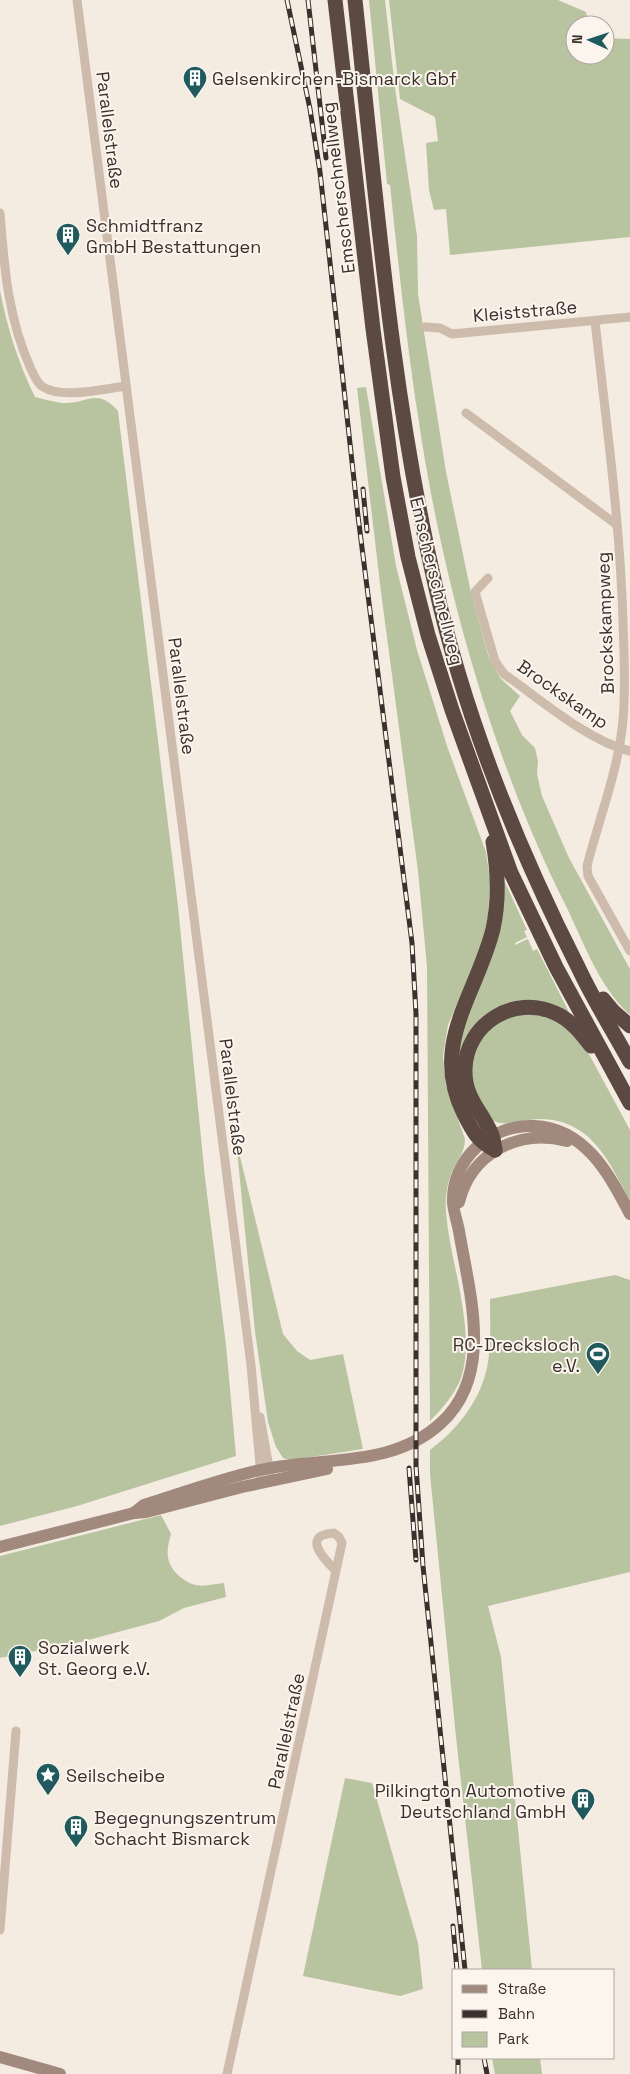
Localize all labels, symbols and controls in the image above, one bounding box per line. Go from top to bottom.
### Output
north arrow [565,15,615,65]
text: N [568,34,586,44]
building icon: Gelsenkirchen-Bismarck Gbf [182,65,208,99]
place label: Gelsenkirchen-Bismarck Gbf [212,67,457,90]
street label: Parallelstraße [91,70,129,190]
street label: Emscherschnellweg [316,101,360,275]
place label: Schmidtfranz GmbH Bestattungen [86,214,261,258]
building icon: Schmidtfranz GmbH Bestattungen [55,222,81,256]
street label: Kleiststraße [472,295,578,327]
street label: Emscherschnellweg [405,495,469,667]
street label: Brockskampweg [591,551,619,695]
street label: Parallelstraße [163,636,201,756]
street label: Brockskamp [513,654,613,734]
street label: Parallelstraße [214,1037,252,1157]
place label: RC-Drecksloch e.V. [453,1333,580,1377]
sports icon: RC-Drecksloch e.V. [585,1341,611,1375]
place label: Sozialwerk St. Georg e.V. [38,1636,150,1680]
building icon: Sozialwerk St. Georg e.V. [7,1644,33,1678]
street label: Parallelstraße [262,1671,310,1791]
place icon: Seilscheibe [35,1762,61,1796]
place label: Seilscheibe [66,1764,165,1787]
place label: Pilkington Automotive Deutschland GmbH [375,1779,566,1823]
building icon: Pilkington Automotive Deutschland GmbH [570,1787,596,1821]
place label: Begegnungszentrum Schacht Bismarck [94,1806,276,1850]
building icon: Begegnungszentrum Schacht Bismarck [63,1814,89,1848]
legend [452,1969,615,2059]
text: Straße [498,1979,547,1998]
text: Bahn [498,2004,535,2023]
text: Park [498,2029,529,2048]

